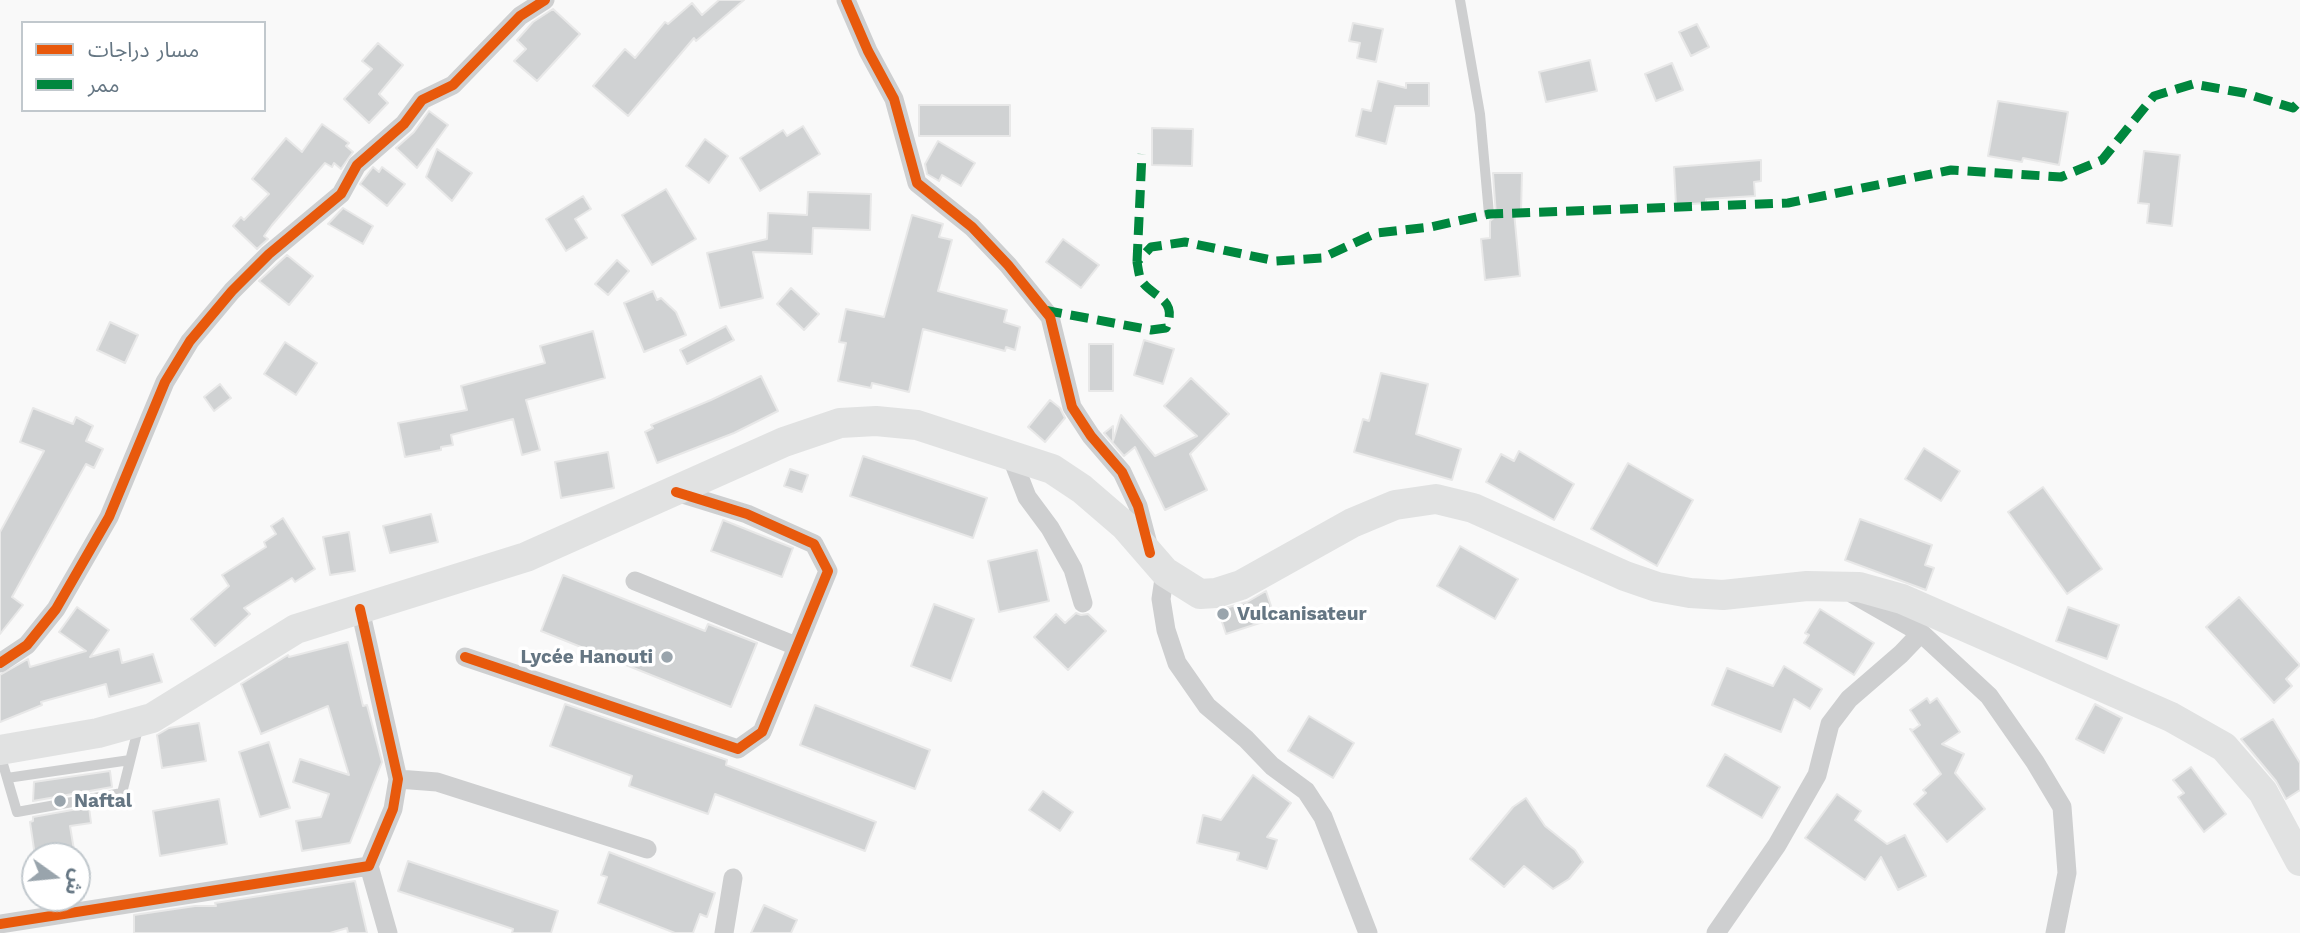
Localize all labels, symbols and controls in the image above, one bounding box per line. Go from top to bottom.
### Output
legend [21,21,266,112]
text: مسار دراجات [88,37,199,62]
text: ممر [88,72,119,97]
place label: Vulcanisateur [1237,603,1367,625]
marker: Vulcanisateur [1215,606,1231,622]
place label: Lycée Hanouti [520,646,653,668]
marker: Lycée Hanouti [659,649,675,665]
place label: Naftal [74,790,132,812]
marker: Naftal [52,793,68,809]
north arrow [21,842,91,912]
text: ش [60,866,89,898]

